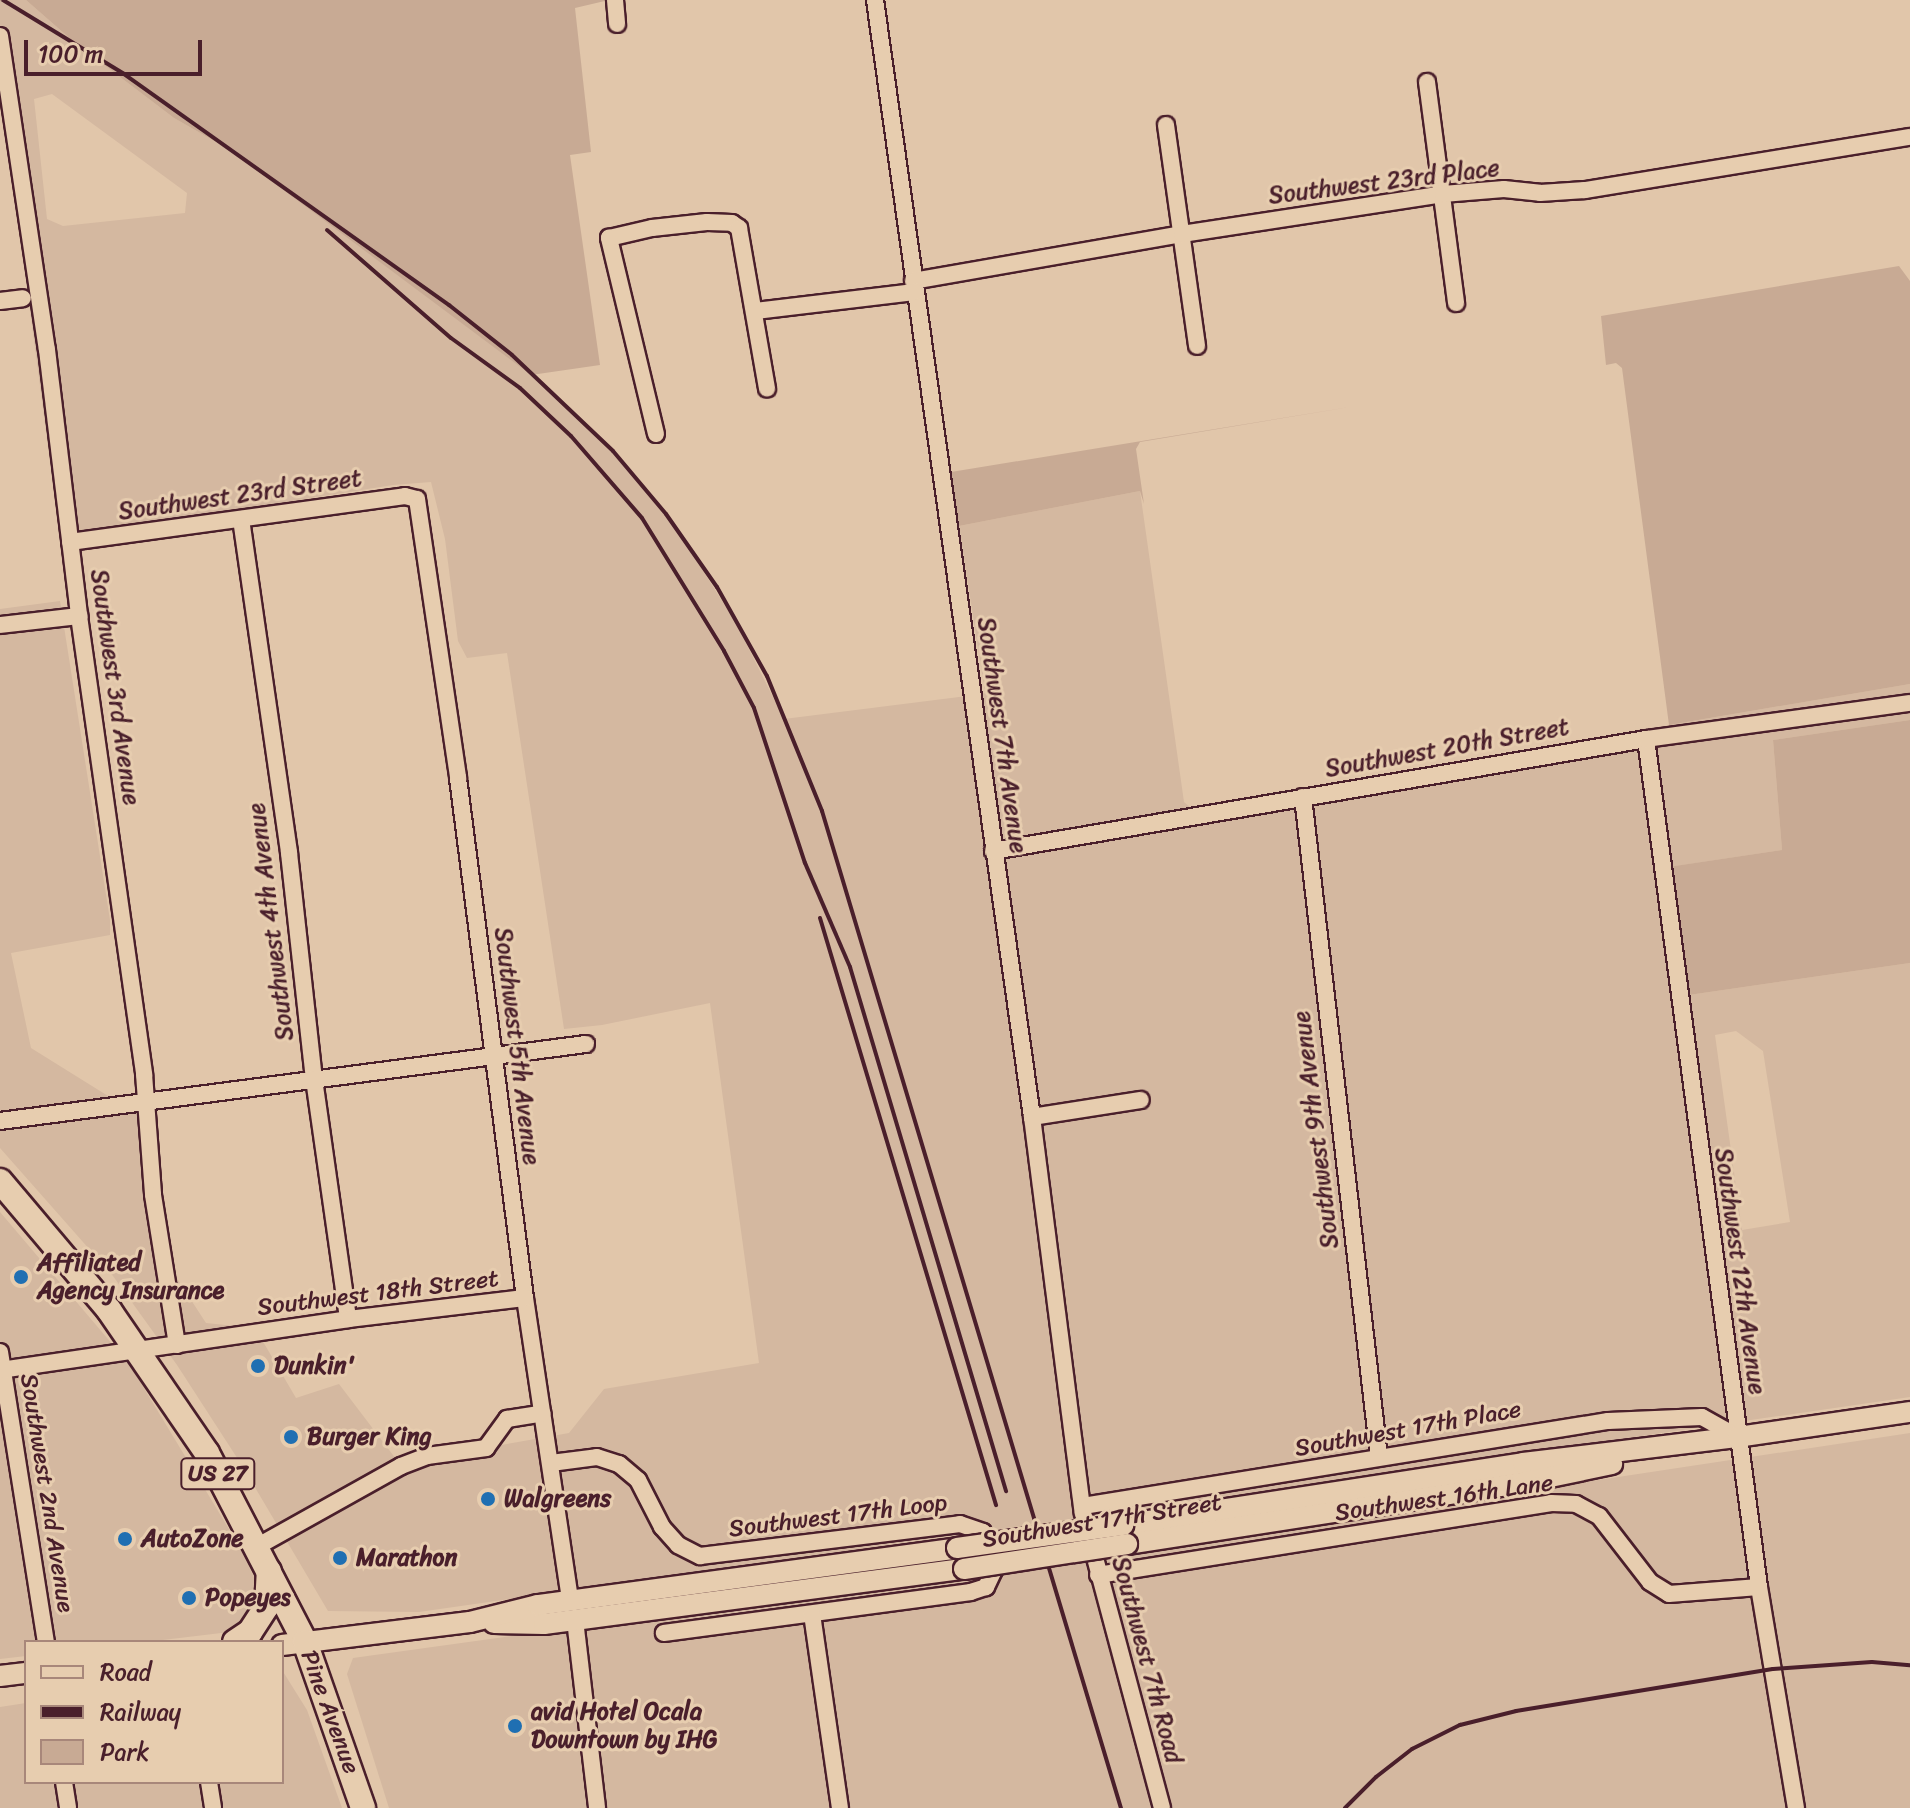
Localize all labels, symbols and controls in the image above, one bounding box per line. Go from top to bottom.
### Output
scale bar [28,24,206,74]
text: 100 m [38,33,103,75]
street label: Southwest 23rd Place [1267,154,1501,210]
street label: Southwest 23rd Street [117,464,363,526]
street label: Southwest 3rd Avenue [84,567,146,807]
street label: Southwest 7th Avenue [971,615,1033,855]
street label: Southwest 20th Street [1323,712,1571,784]
street label: Southwest 4th Avenue [242,801,300,1043]
street label: Southwest 5th Avenue [488,925,546,1167]
street label: Southwest 9th Avenue [1287,1009,1345,1251]
street label: Southwest 12th Avenue [1708,1146,1772,1396]
place label: Affiliated Agency Insurance [37,1249,226,1305]
street label: Southwest 18th Street [256,1264,500,1322]
marker: Affiliated Agency Insurance [12,1268,30,1286]
place label: Dunkin' [274,1352,356,1380]
marker: Dunkin' [249,1357,267,1375]
street label: Southwest 2nd Avenue [14,1372,80,1614]
street label: Southwest 17th Place [1292,1395,1524,1463]
place label: Burger King [307,1423,432,1451]
marker: Burger King [282,1428,300,1446]
road number: US 27 [180,1456,256,1492]
street label: Southwest 16th Lane [1333,1468,1555,1528]
place label: Walgreens [504,1485,611,1513]
street label: Southwest 17th Loop [727,1488,949,1544]
street label: Southwest 17th Street [980,1488,1224,1554]
marker: Walgreens [479,1490,497,1508]
place label: AutoZone [141,1525,244,1553]
marker: AutoZone [116,1530,134,1548]
place label: Marathon [356,1544,457,1572]
marker: Marathon [331,1549,349,1567]
street label: Southwest 7th Road [1105,1553,1189,1767]
place label: Popeyes [205,1584,291,1612]
marker: Popeyes [180,1589,198,1607]
legend [24,1640,284,1784]
street label: Pine Avenue [294,1646,366,1778]
text: Road [100,1651,151,1693]
text: Railway [100,1691,181,1733]
place label: avid Hotel Ocala Downtown by IHG [531,1698,718,1754]
marker: avid Hotel Ocala Downtown by IHG [506,1717,524,1735]
text: Park [100,1731,149,1773]

